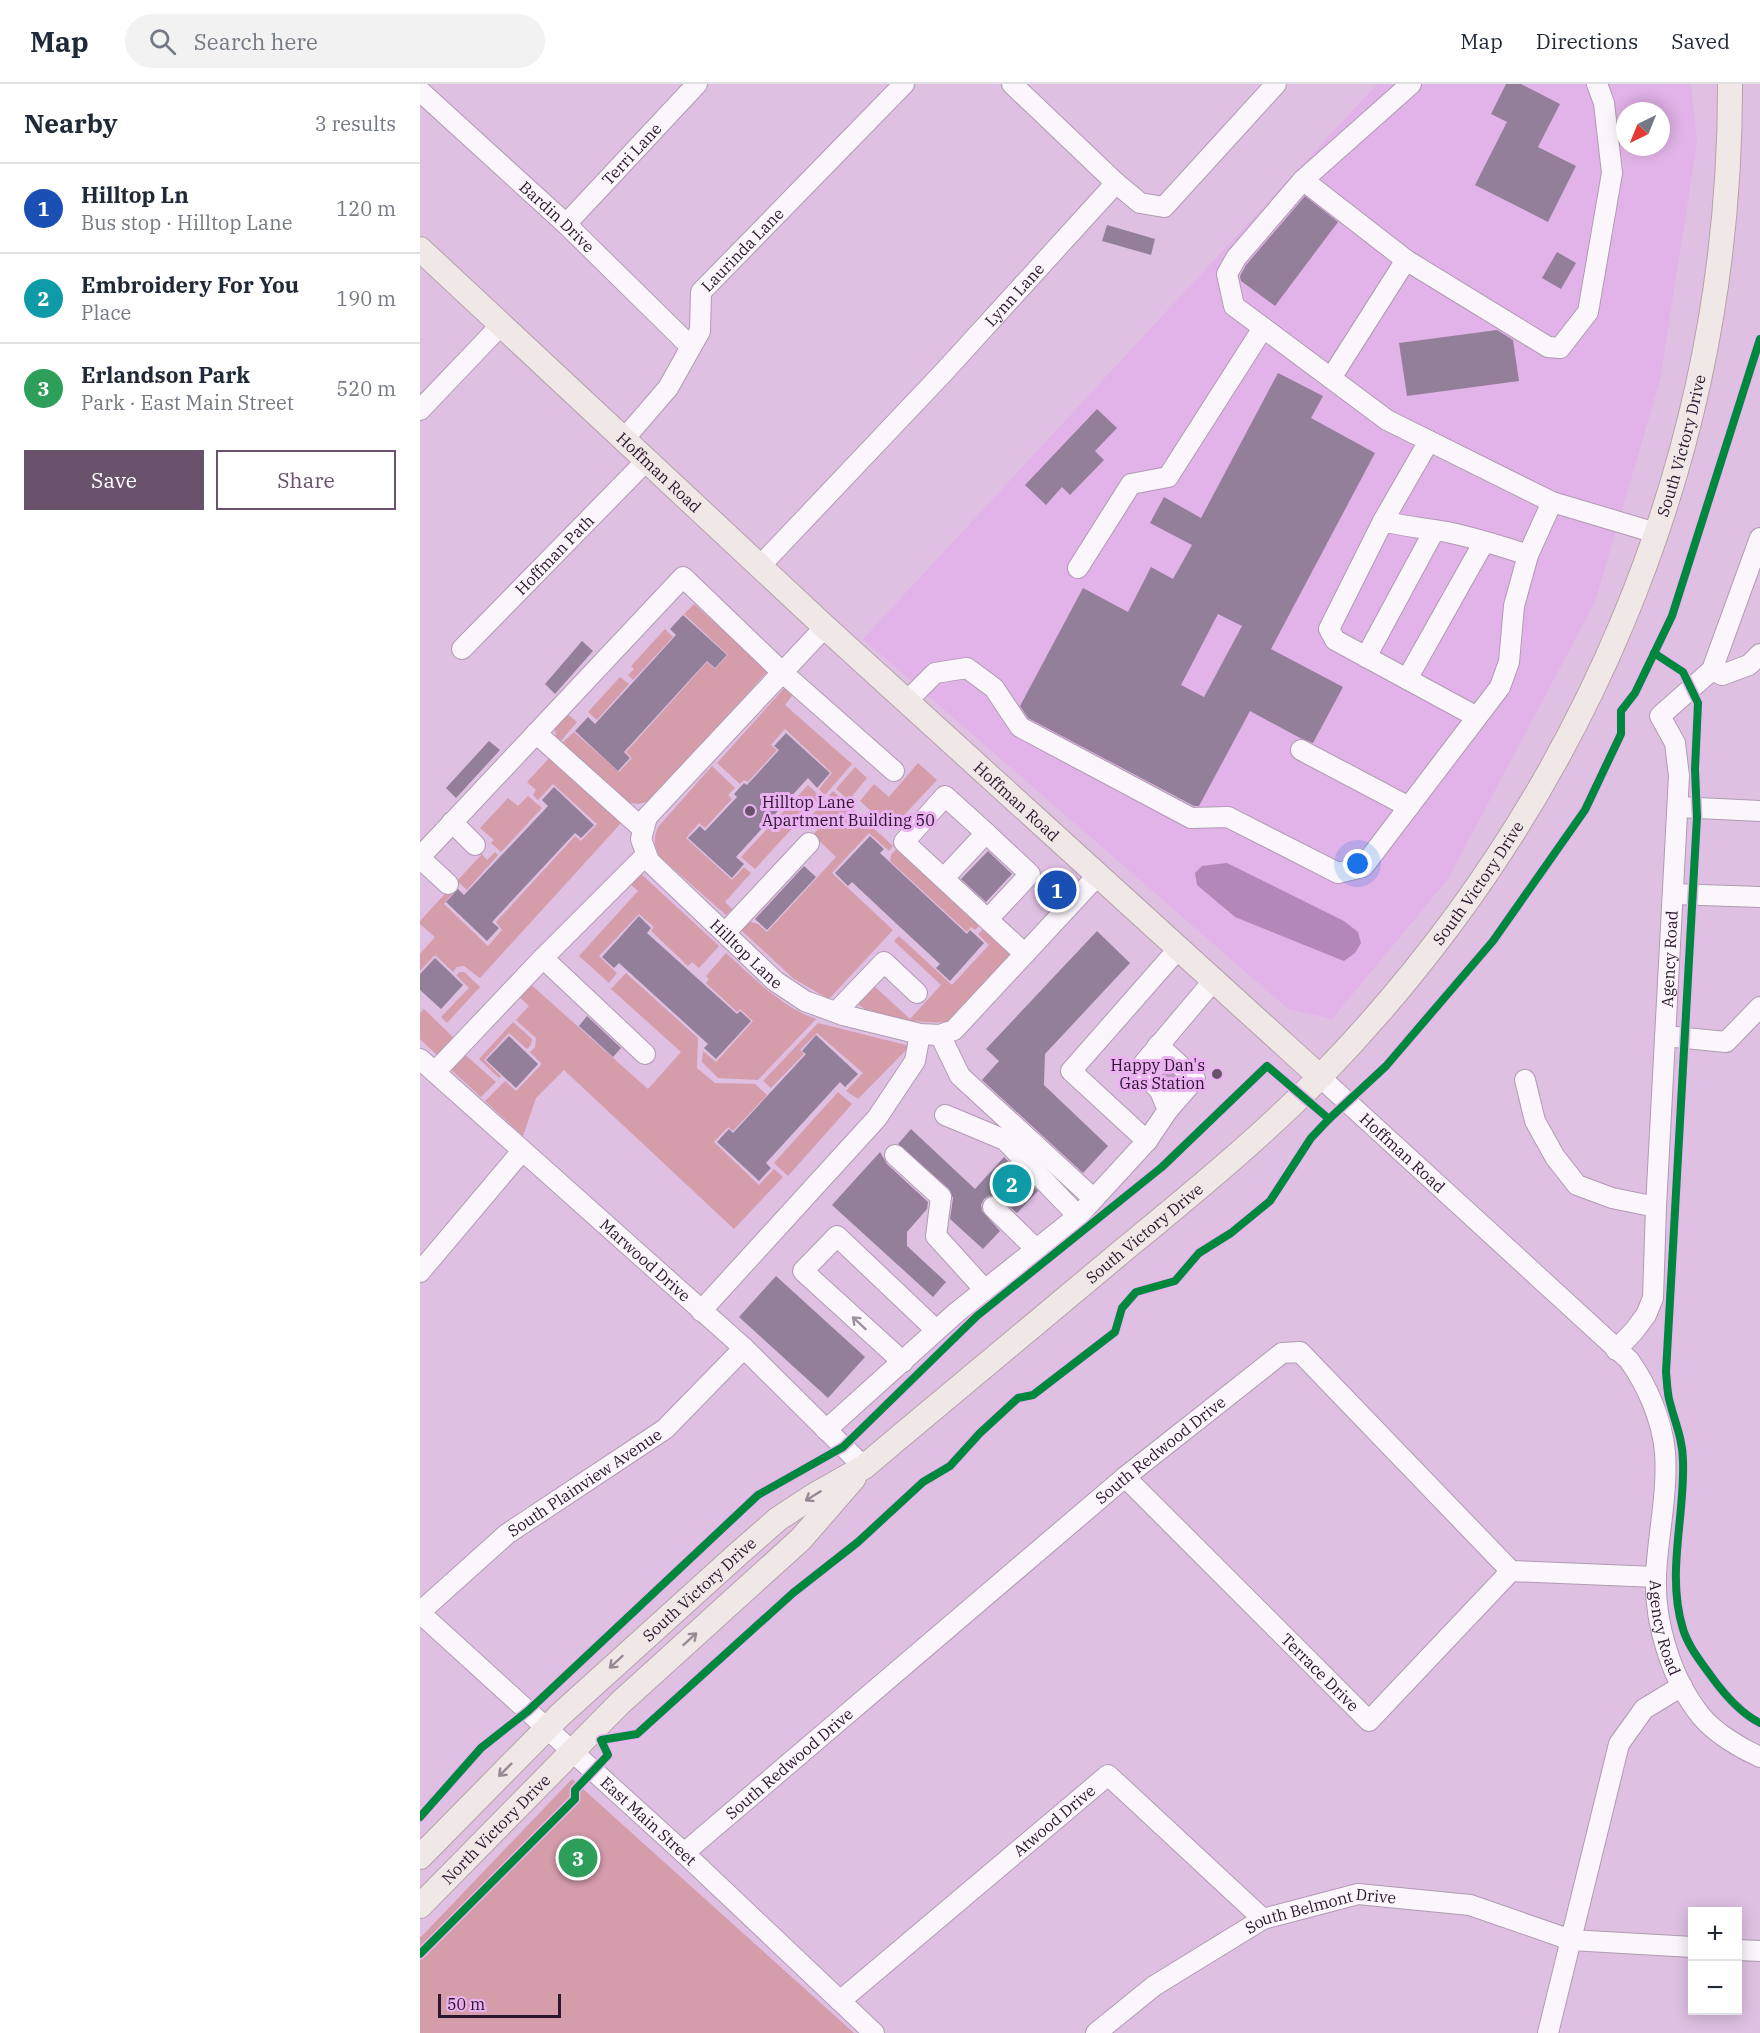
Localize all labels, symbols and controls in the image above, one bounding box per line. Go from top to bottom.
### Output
search box [125,14,545,68]
text: Map [30,23,89,60]
icon: search [146,25,179,58]
text: Search here [194,27,318,56]
text: Map [1460,27,1503,55]
text: Directions [1536,27,1638,55]
text: Saved [1671,27,1730,55]
north arrow [1616,102,1670,156]
text: Nearby [24,106,118,140]
text: 3 results [315,110,396,137]
street label: Terri Lane [598,118,666,189]
street label: Bardin Drive [515,177,599,257]
text: Hilltop Ln [81,180,189,209]
text: 1 [38,195,50,222]
text: 120 m [336,195,396,222]
street label: Laurinda Lane [697,203,788,296]
text: Bus stop · Hilltop Lane [81,209,293,236]
street label: Lynn Lane [980,259,1048,330]
text: Embroidery For You [81,270,299,299]
text: 2 [38,285,50,312]
text: 190 m [336,285,396,312]
text: Place [81,299,131,326]
text: Erlandson Park [81,360,250,389]
street label: South Victory Drive [1652,373,1710,519]
text: 3 [38,375,50,402]
text: 520 m [336,375,396,402]
text: Park · East Main Street [81,389,294,416]
street label: Hoffman Road [613,428,706,517]
button: Save [24,450,204,510]
button: Share [216,450,396,510]
street label: Hoffman Path [511,510,598,599]
street label: Hoffman Road [970,757,1064,845]
place label: Hilltop Lane Apartment Building 50 [762,792,935,830]
marker: Hilltop Lane Apartment Building 50 [743,804,757,818]
street label: South Victory Drive [1428,817,1528,949]
your location [1343,849,1372,878]
pin: 1 [1038,868,1076,912]
street label: Agency Road [1657,910,1682,1008]
street label: Hilltop Lane [706,915,786,993]
place label: Happy Dan's Gas Station [1111,1055,1205,1093]
marker: Happy Dan's Gas Station [1210,1067,1224,1081]
street label: Hoffman Road [1356,1109,1450,1197]
pin: 2 [992,1162,1032,1206]
street label: South Victory Drive [1081,1179,1207,1287]
street label: Marwood Drive [596,1214,695,1306]
one-way arrow [852,1316,867,1330]
street label: South Redwood Drive [1091,1392,1229,1508]
street label: South Plainview Avenue [504,1424,665,1541]
one-way arrow [805,1490,822,1502]
street label: South Victory Drive [638,1533,760,1646]
street label: Agency Road [1646,1580,1685,1679]
street label: Terrace Drive [1277,1629,1363,1715]
one-way arrow [682,1632,697,1646]
one-way arrow [609,1655,624,1669]
street label: South Redwood Drive [721,1704,857,1823]
one-way arrow [498,1762,513,1777]
street label: North Victory Drive [437,1770,554,1888]
street label: East Main Street [596,1772,701,1870]
street label: Atwood Drive [1009,1780,1099,1861]
pin: 3 [558,1836,598,1880]
street label: South Belmont Drive [1241,1884,1397,1938]
map controls [1688,1907,1742,2015]
button: + [1688,1907,1742,1961]
button: − [1688,1961,1742,2015]
scale bar [438,1991,561,2018]
text: 50 m [447,1994,485,2014]

